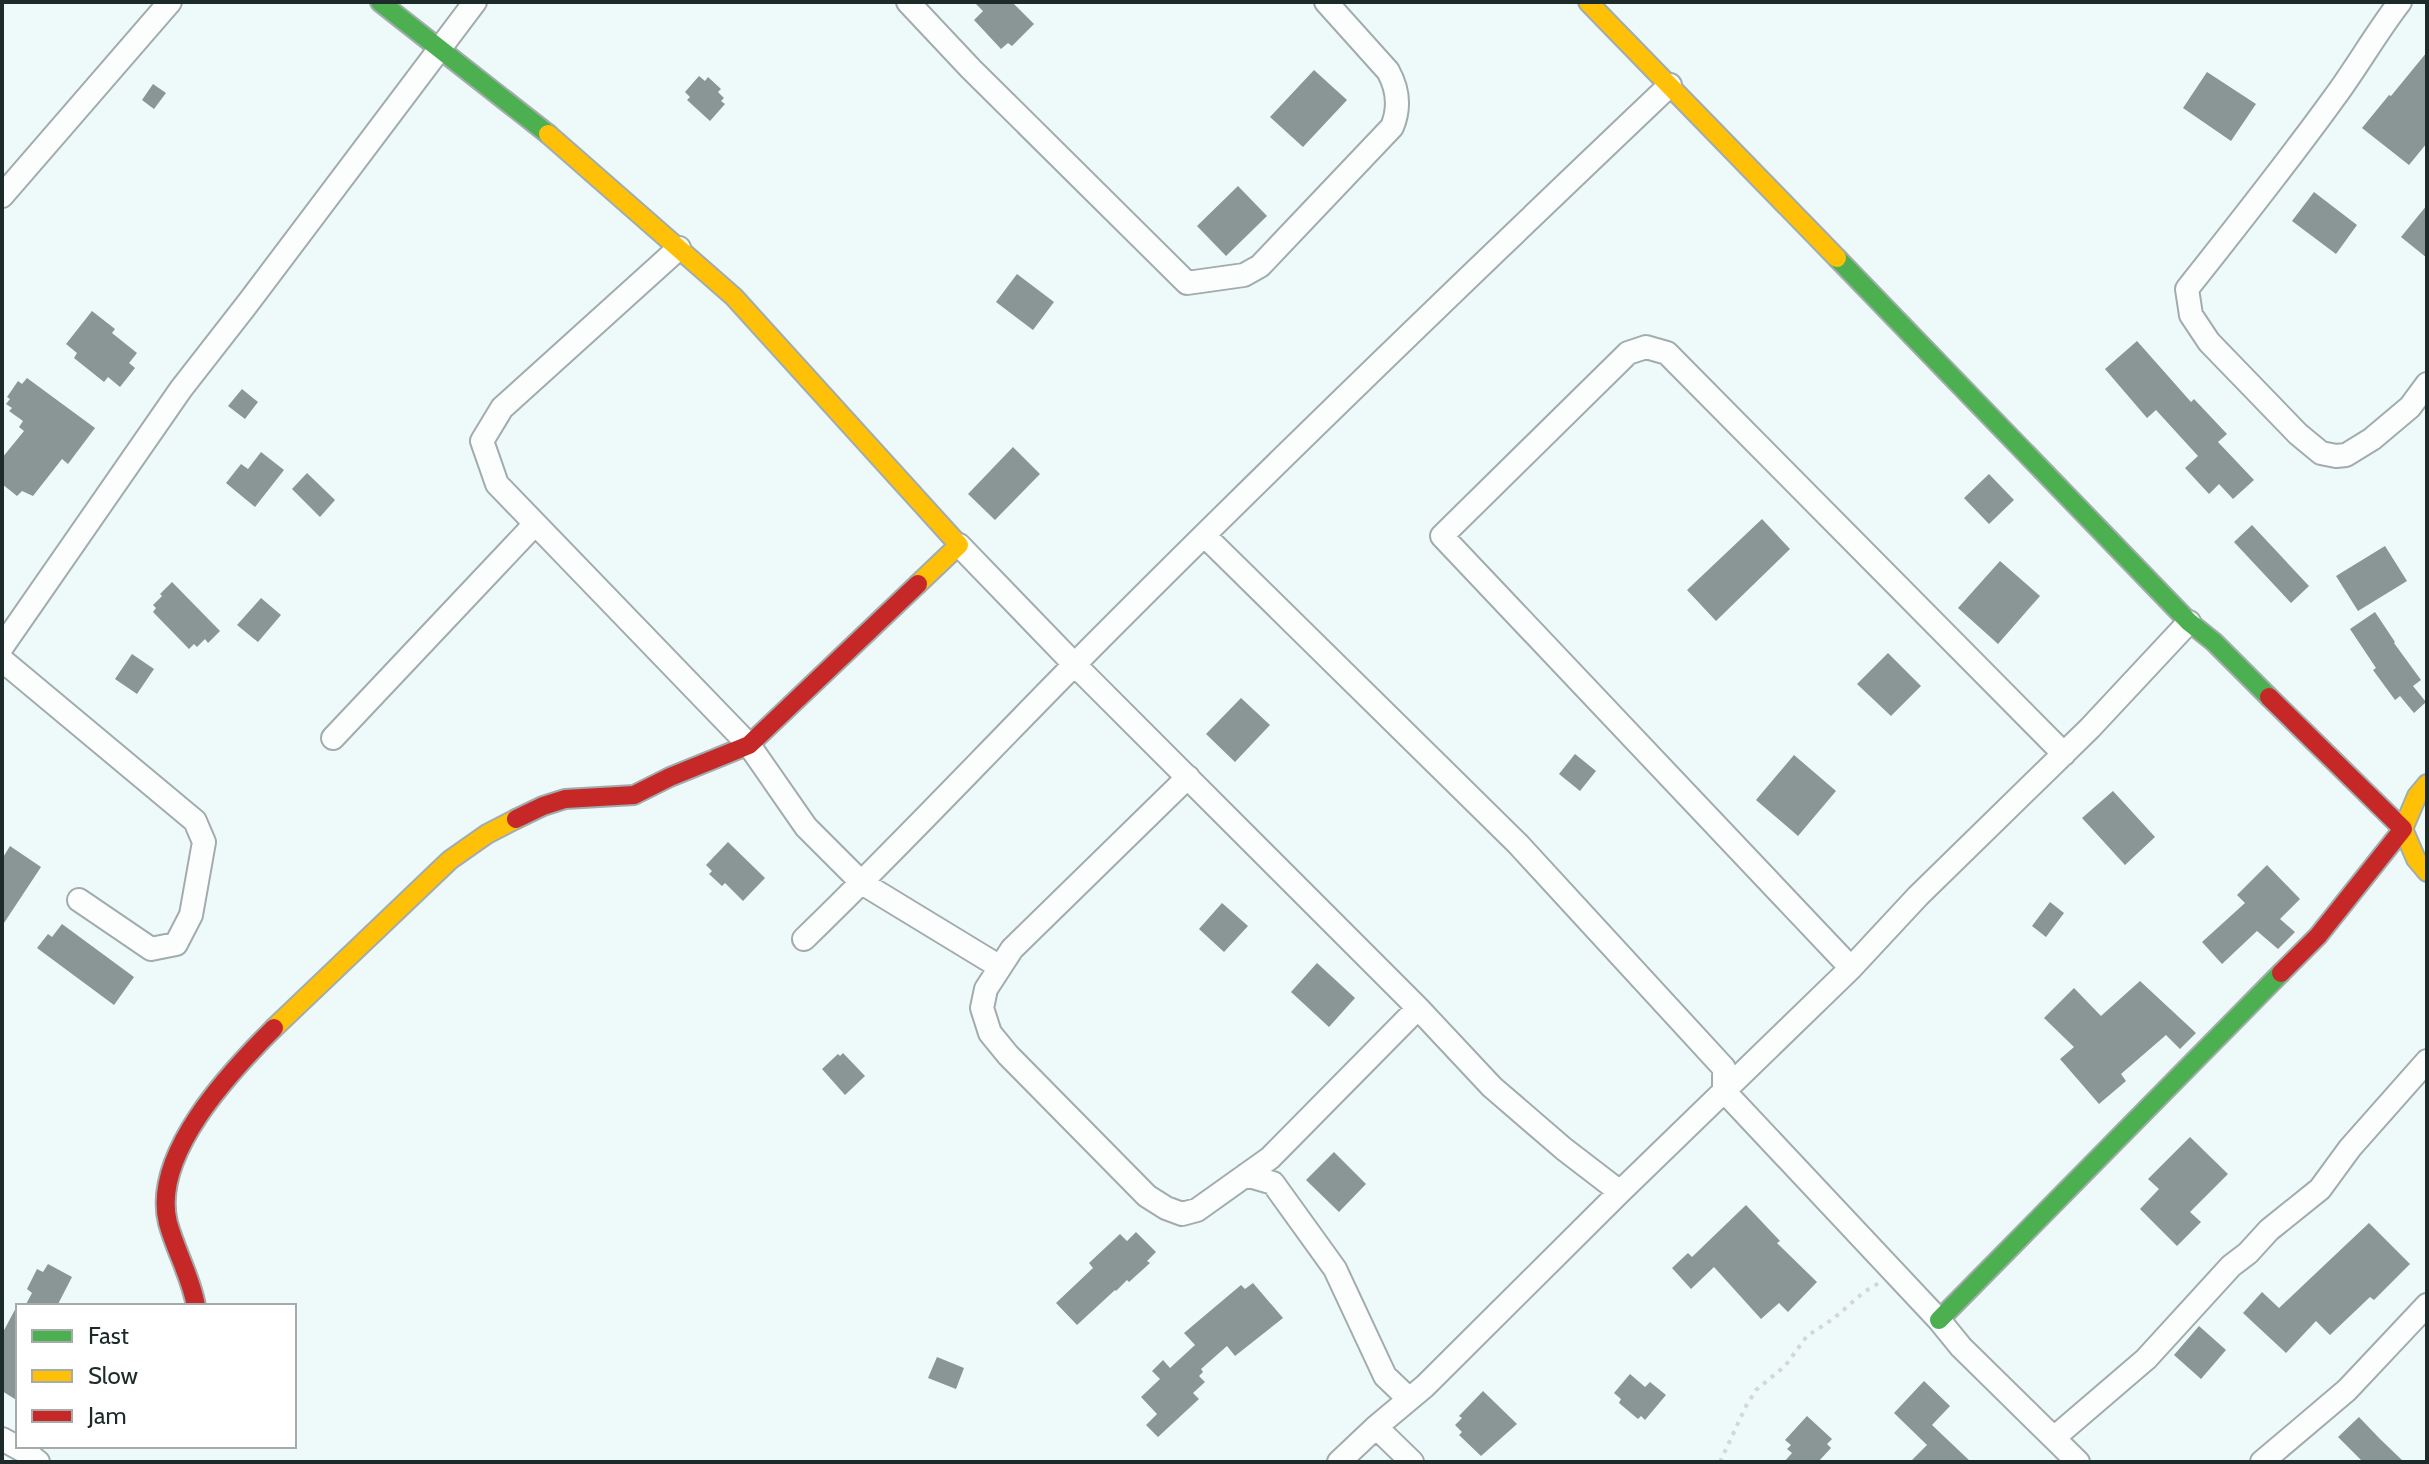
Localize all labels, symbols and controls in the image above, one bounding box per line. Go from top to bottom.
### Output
legend [16,1304,296,1448]
text: Fast [88,1321,129,1350]
text: Slow [88,1361,138,1390]
text: Jam [87,1401,126,1430]

